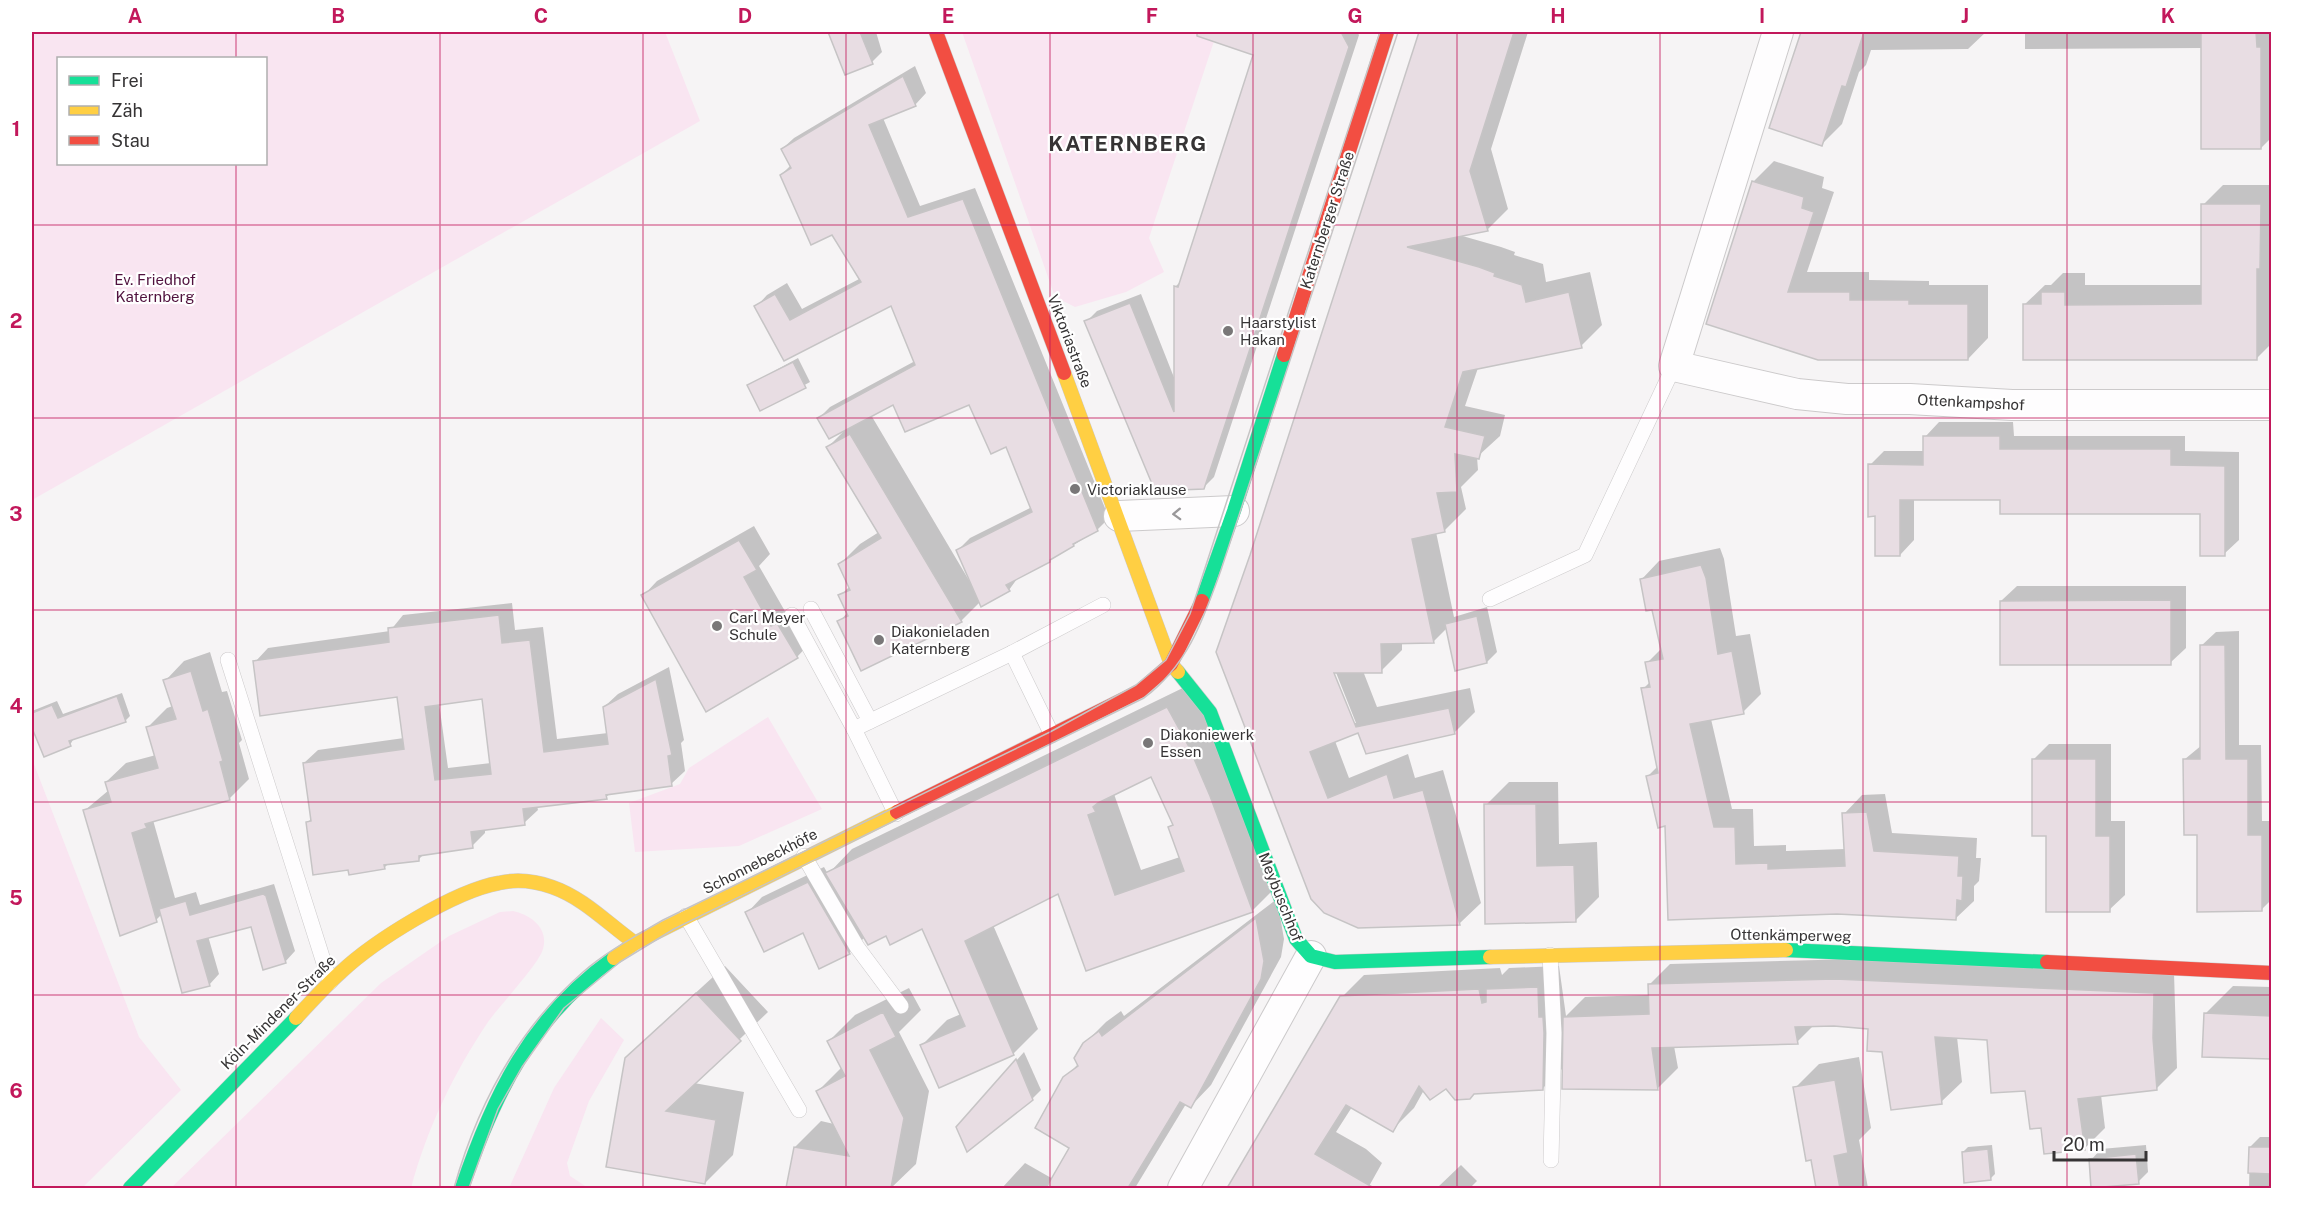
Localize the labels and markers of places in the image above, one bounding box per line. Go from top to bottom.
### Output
place label: Haarstylist Hakan [1240,314,1317,348]
marker: Haarstylist Hakan [1221,324,1235,338]
place label: Victoriaklause [1087,481,1187,498]
marker: Victoriaklause [1068,482,1082,496]
place label: Carl Meyer Schule [729,609,806,643]
marker: Carl Meyer Schule [710,619,724,633]
place label: Diakonieladen Katernberg [891,623,990,657]
marker: Diakonieladen Katernberg [872,633,886,647]
place label: Diakoniewerk Essen [1160,726,1254,760]
marker: Diakoniewerk Essen [1141,736,1155,750]

